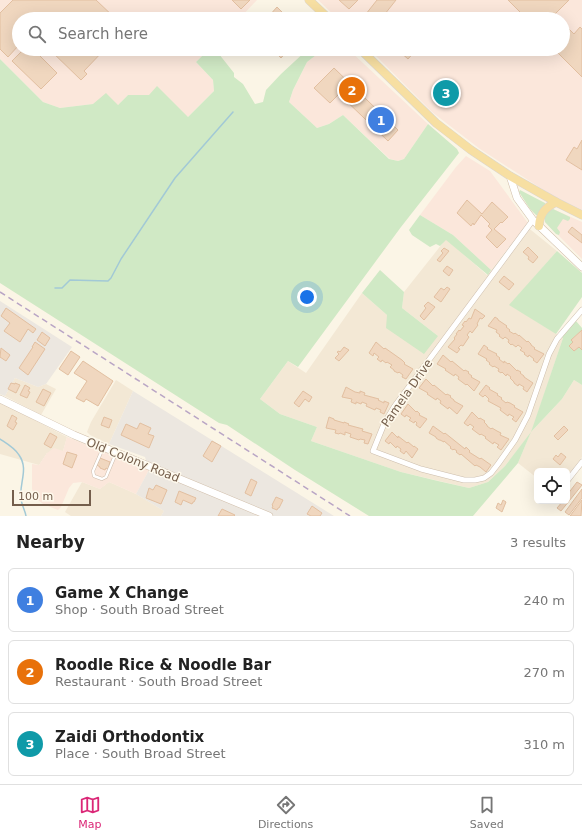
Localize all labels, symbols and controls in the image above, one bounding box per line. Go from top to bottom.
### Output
search box [12,12,570,56]
icon: search [26,23,48,45]
text: Search here [58,25,148,43]
pin: 2 [339,75,365,105]
pin: 3 [433,78,459,108]
pin: 1 [368,105,394,135]
your location [297,287,317,307]
street label: Pamela Drive [378,356,436,430]
street label: Old Colony Road [84,435,182,485]
map controls [534,468,570,504]
button: locate [534,468,570,504]
scale bar [12,488,91,507]
text: 100 m [18,490,53,503]
text: Nearby [16,532,85,552]
text: 3 results [510,535,566,550]
text: Game X Change [55,584,189,602]
text: 1 [25,593,35,608]
text: 240 m [523,593,565,608]
text: Shop · South Broad Street [55,602,224,617]
text: Roodle Rice & Noodle Bar [55,656,271,674]
text: 2 [25,665,35,680]
text: 270 m [523,665,565,680]
text: Restaurant · South Broad Street [55,674,262,689]
text: Zaidi Orthodontix [55,728,204,746]
text: 3 [25,737,35,752]
text: 310 m [523,737,565,752]
text: Place · South Broad Street [55,746,226,761]
tab: Map [78,794,101,831]
tab: Directions [258,794,313,831]
tab: Saved [470,794,504,831]

